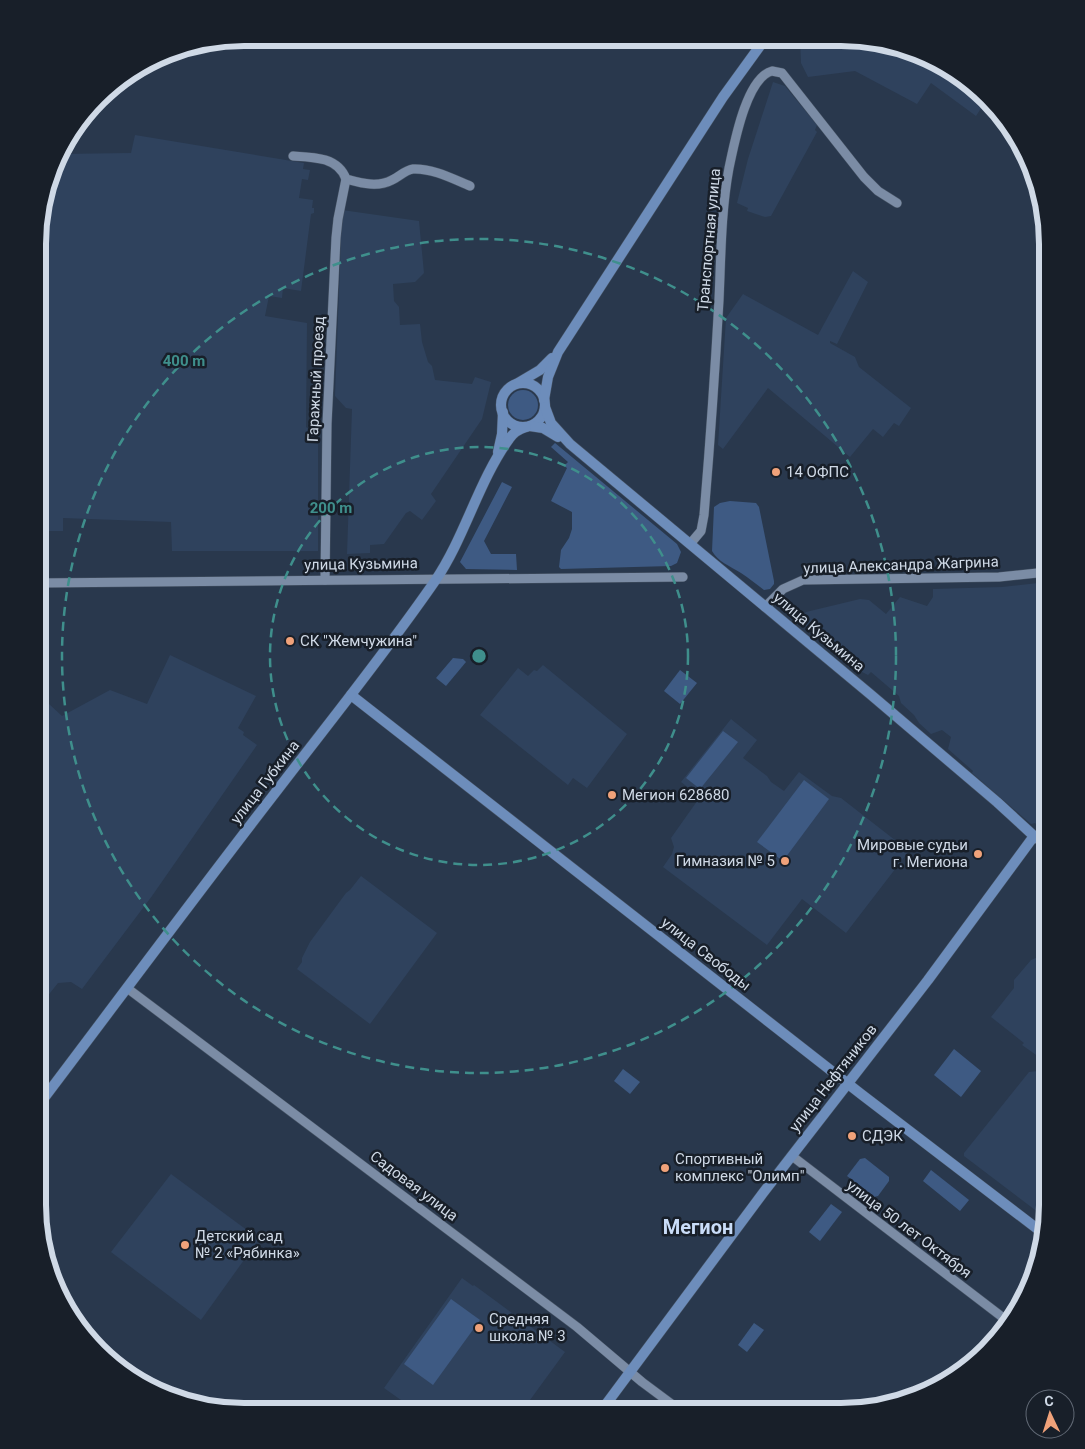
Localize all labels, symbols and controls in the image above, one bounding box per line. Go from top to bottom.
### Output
street label: Транспортная улица [694,168,724,312]
street label: Гаражный проезд [304,316,328,442]
text: 400 m [163,352,205,370]
place label: 14 ОФПС [786,463,849,481]
marker: 14 ОФПС [770,466,782,478]
text: 200 m [310,499,352,517]
street label: улица Александра Жагрина [803,553,999,577]
street label: улица Кузьмина [304,554,418,574]
street label: улица Кузьмина [770,589,868,675]
place label: СК "Жемчужина" [300,632,417,650]
marker: СК "Жемчужина" [284,635,296,647]
centre of rings [470,647,488,665]
street label: улица Губкина [227,737,303,827]
place label: Мегион 628680 [622,786,730,804]
marker: Мегион 628680 [606,789,618,801]
place label: Мировые судьи г. Мегиона [857,836,968,871]
marker: Мировые судьи г. Мегиона [972,848,984,860]
place label: Гимназия № 5 [676,852,775,870]
marker: Гимназия № 5 [779,855,791,867]
street label: улица Свободы [658,913,754,995]
street label: улица Нефтяников [785,1021,881,1135]
place label: СДЭК [862,1127,903,1145]
marker: СДЭК [846,1130,858,1142]
street label: Садовая улица [366,1147,462,1225]
place label: Спортивный комплекс "Олимп" [675,1150,805,1185]
marker: Спортивный комплекс "Олимп" [659,1162,671,1174]
street label: улица 50 лет Октября [843,1176,975,1282]
district label: Мегион [663,1215,733,1239]
place label: Детский сад № 2 «Рябинка» [195,1227,300,1262]
marker: Детский сад № 2 «Рябинка» [179,1239,191,1251]
place label: Средняя школа № 3 [489,1310,566,1345]
marker: Средняя школа № 3 [473,1322,485,1334]
north arrow [1025,1389,1075,1439]
text: С [1044,1393,1054,1409]

